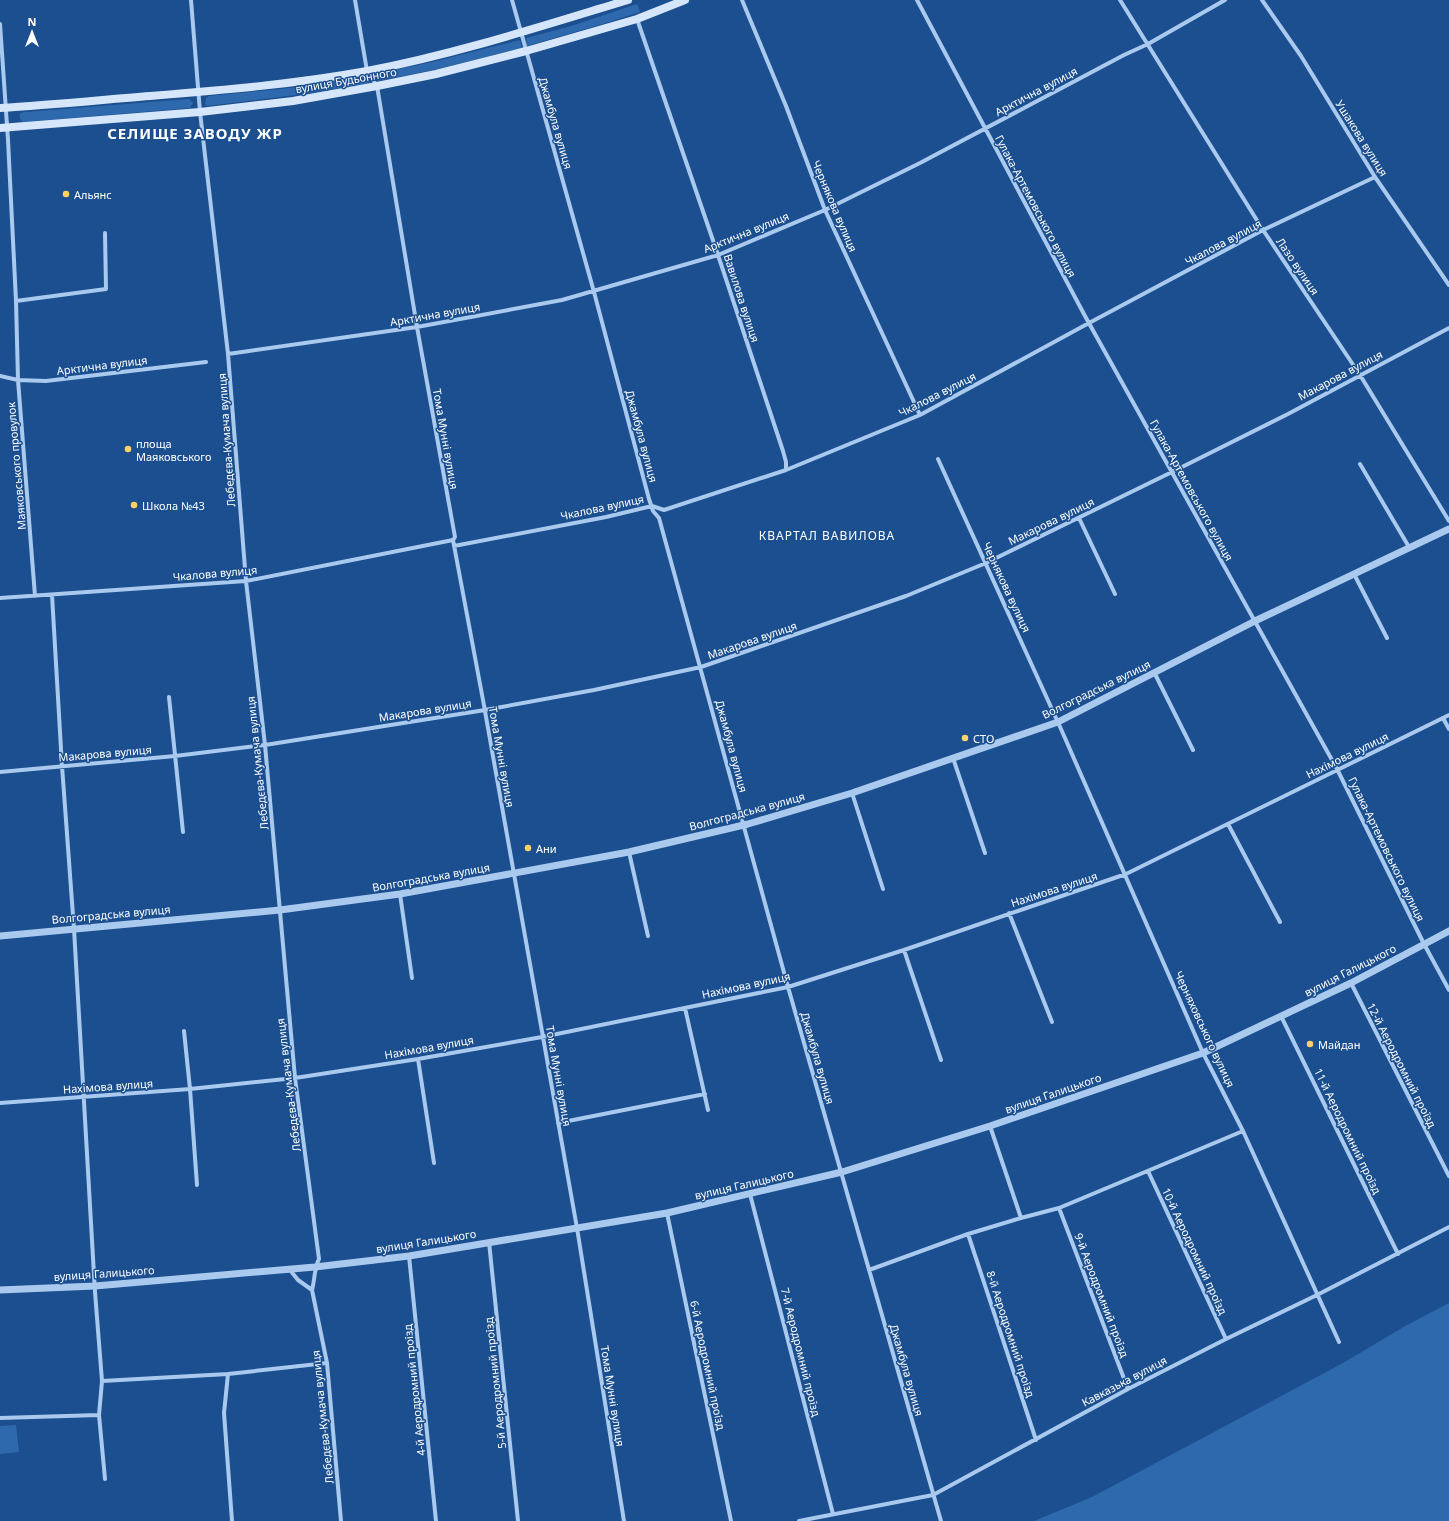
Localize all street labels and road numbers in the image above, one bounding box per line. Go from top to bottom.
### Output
street label: Арктична вулиця [992,63,1080,119]
street label: вулиця Будьонного [294,64,398,96]
street label: Джамбула вулиця [536,75,576,171]
street label: Ушакова вулиця [1332,97,1392,179]
street label: Гулака-Артемовського вулиця [992,132,1080,280]
street label: Чернякова вулиця [809,158,861,254]
street label: Арктична вулиця [701,208,791,256]
street label: Чкалова вулиця [1182,215,1264,269]
street label: Лазо вулиця [1273,234,1323,298]
street label: Вавилова вулиця [721,252,763,344]
street label: Арктична вулиця [389,299,481,329]
street label: Макарова вулиця [1295,346,1385,404]
street label: Арктична вулиця [56,352,148,378]
street label: Чкалова вулиця [896,368,978,420]
street label: Лебедєва-Кумача вулиця [214,373,238,507]
street label: Тома Мунні вулиця [430,388,462,490]
street label: Джамбула вулиця [622,388,662,484]
street label: Маяковського провулок [3,401,29,531]
street label: Гулака-Артемовського вулиця [1147,417,1237,563]
street label: Чкалова вулиця [559,491,645,523]
street label: Макарова вулиця [1006,494,1096,548]
street label: Чернякова вулиця [979,539,1035,635]
street label: Чкалова вулиця [172,562,258,584]
street label: Макарова вулиця [705,618,799,662]
street label: Волгоградська вулиця [1039,656,1153,722]
street label: Макарова вулиця [378,695,472,725]
street label: Лебедєва-Кумача вулиця [243,696,271,830]
street label: Джамбула вулиця [712,698,752,794]
street label: Тома Мунні вулиця [486,706,518,808]
street label: Нахімова вулиця [1303,728,1391,782]
street label: Макарова вулиця [58,741,152,765]
street label: Гулака-Артемовського вулиця [1345,774,1429,924]
street label: Волгоградська вулиця [687,788,807,834]
street label: Волгоградська вулиця [371,859,491,895]
street label: Нахімова вулиця [1009,868,1099,910]
street label: Волгоградська вулиця [51,901,171,927]
street label: вулиця Галицького [1302,940,1398,1000]
street label: Нахімова вулиця [700,968,792,1002]
street label: Черняховського вулиця [1171,968,1239,1090]
street label: 12-й Аеродромний проїзд [1364,1000,1440,1130]
street label: Джамбула вулиця [798,1010,838,1106]
street label: Лебедєва-Кумача вулиця [272,1018,304,1152]
street label: Тома Мунні вулиця [543,1025,575,1127]
street label: Нахімова вулиця [383,1032,475,1062]
street label: 11-й Аеродромний проїзд [1311,1066,1385,1197]
street label: вулиця Галицького [1003,1069,1103,1117]
street label: Нахімова вулиця [62,1075,154,1097]
street label: вулиця Галицького [693,1165,795,1203]
street label: 10-й Аеродромний проїзд [1159,1185,1231,1317]
street label: вулиця Галицького [375,1226,477,1256]
street label: 9-й Аеродромний проїзд [1071,1231,1133,1360]
street label: вулиця Галицького [53,1262,155,1284]
street label: 8-й Аеродромний проїзд [983,1269,1039,1399]
street label: 7-й Аеродромний проїзд [778,1286,824,1418]
street label: 6-й Аеродромний проїзд [687,1299,729,1431]
street label: 5-й Аеродромний проїзд [481,1316,509,1449]
street label: Джамбула вулиця [887,1322,927,1418]
street label: 4-й Аеродромний проїзд [400,1323,428,1456]
street label: Тома Мунні вулиця [598,1344,628,1448]
street label: Лебедєва-Кумача вулиця [308,1350,336,1484]
street label: Кавказька вулиця [1079,1352,1169,1410]

